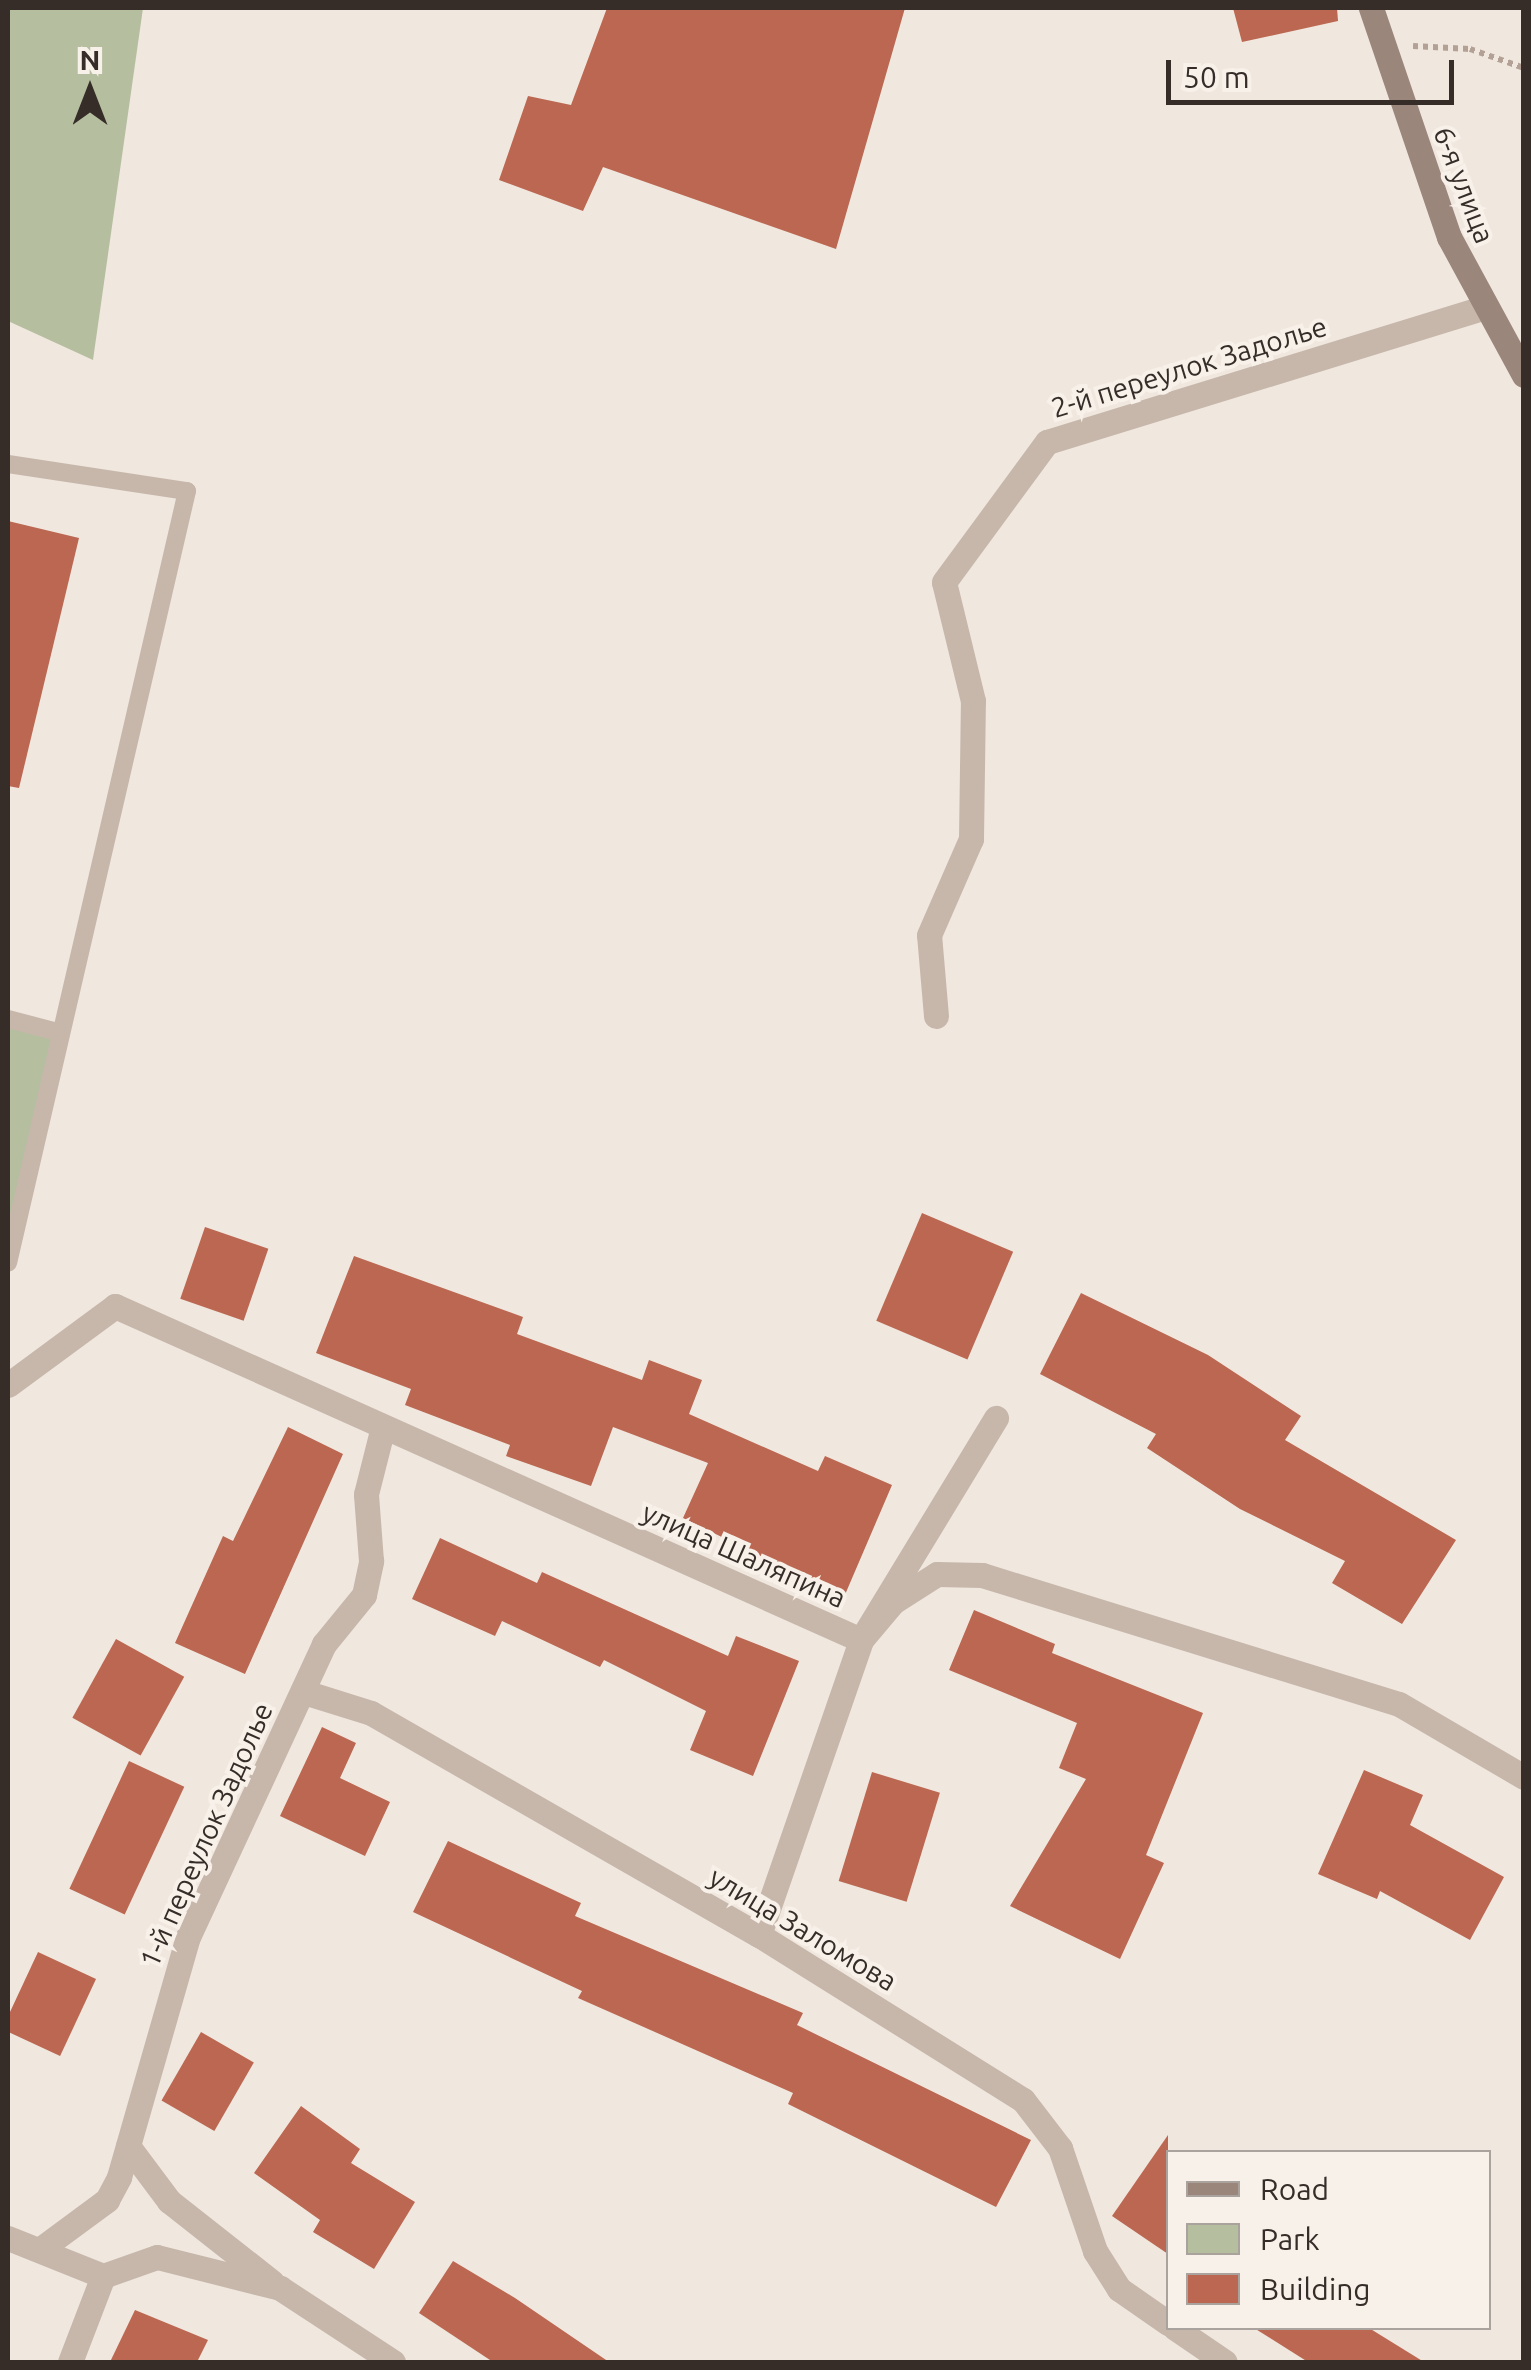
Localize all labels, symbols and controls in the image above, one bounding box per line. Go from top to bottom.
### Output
north arrow [40,40,140,140]
scale bar [1171,40,1458,102]
text: N [80,44,100,75]
text: 50 m [1183,60,1250,94]
street label: 6-я улица [1426,122,1502,248]
street label: 2-й переулок Задолье [1047,309,1331,425]
street label: улица Шаляпина [637,1495,851,1615]
street label: 1-й переулок Задолье [132,1697,280,1973]
street label: улица Заломова [703,1860,903,1998]
legend [1166,2150,1491,2330]
text: Road [1260,2172,1329,2206]
text: Park [1260,2222,1320,2256]
text: Building [1260,2272,1371,2306]

